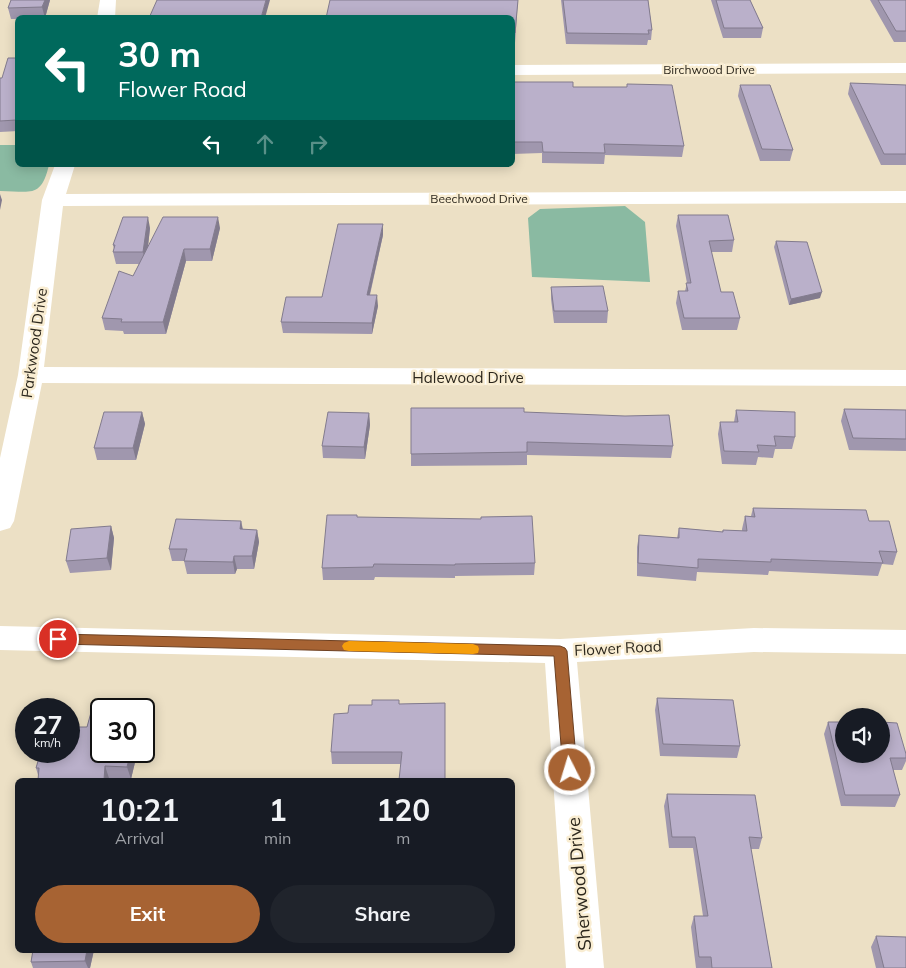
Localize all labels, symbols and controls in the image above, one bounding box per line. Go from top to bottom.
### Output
text: 30 m [118,32,201,76]
icon: left [35,35,100,100]
street label: Birchwood Drive [663,62,755,77]
text: Flower Road [118,75,247,103]
icon: left [198,130,226,158]
icon: ahead [251,130,279,158]
icon: right [304,130,332,158]
street label: Beechwood Drive [430,191,528,206]
street label: Parkwood Drive [17,287,51,399]
street label: Halewood Drive [412,368,524,387]
pin [37,618,79,660]
icon: arrive [44,625,72,653]
street label: Flower Road [574,636,662,660]
speed limit sign: 30 [90,698,155,763]
map controls [835,708,890,763]
button: sound [835,708,890,763]
text: 27 [32,709,63,740]
text: km/h [34,735,61,750]
position arrow [543,743,595,795]
text: 10:21 [100,791,179,829]
text: 1 [269,791,287,829]
text: 120 [376,791,430,829]
street label: Sherwood Drive [562,816,596,952]
text: Arrival [115,828,164,848]
text: min [264,828,291,848]
text: m [396,828,410,848]
button: Exit [35,885,260,943]
button: Share [270,885,495,943]

